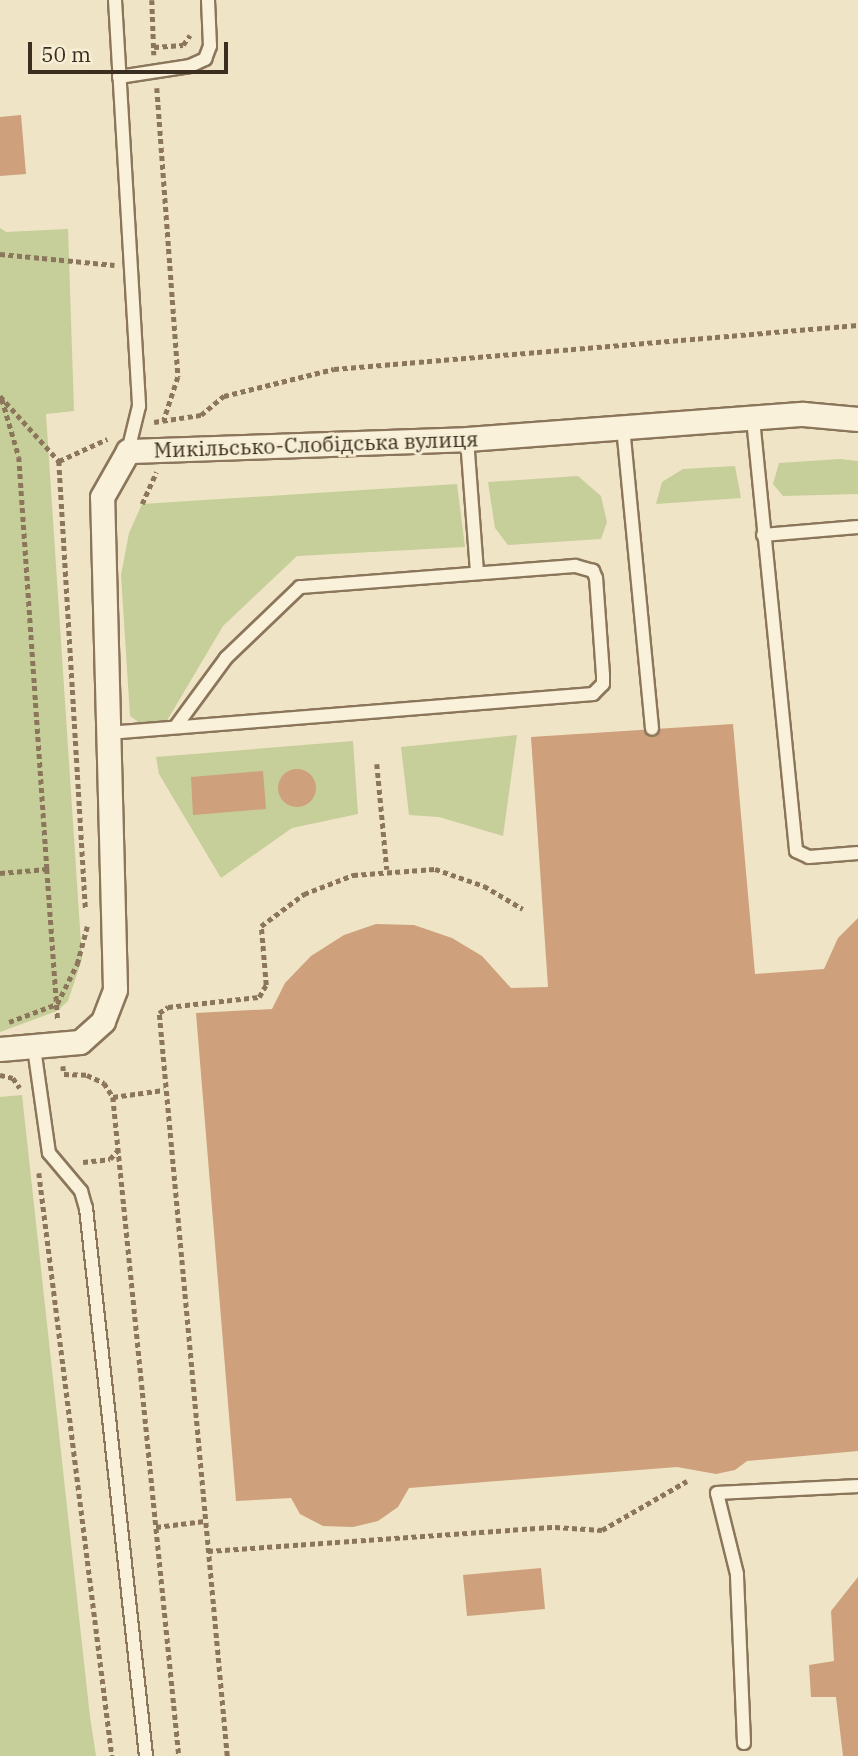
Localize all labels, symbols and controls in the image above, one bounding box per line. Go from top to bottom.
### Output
scale bar [32,28,231,72]
text: 50 m [41,40,91,68]
street label: Микільсько-Слобідська вулиця [153,426,479,462]

